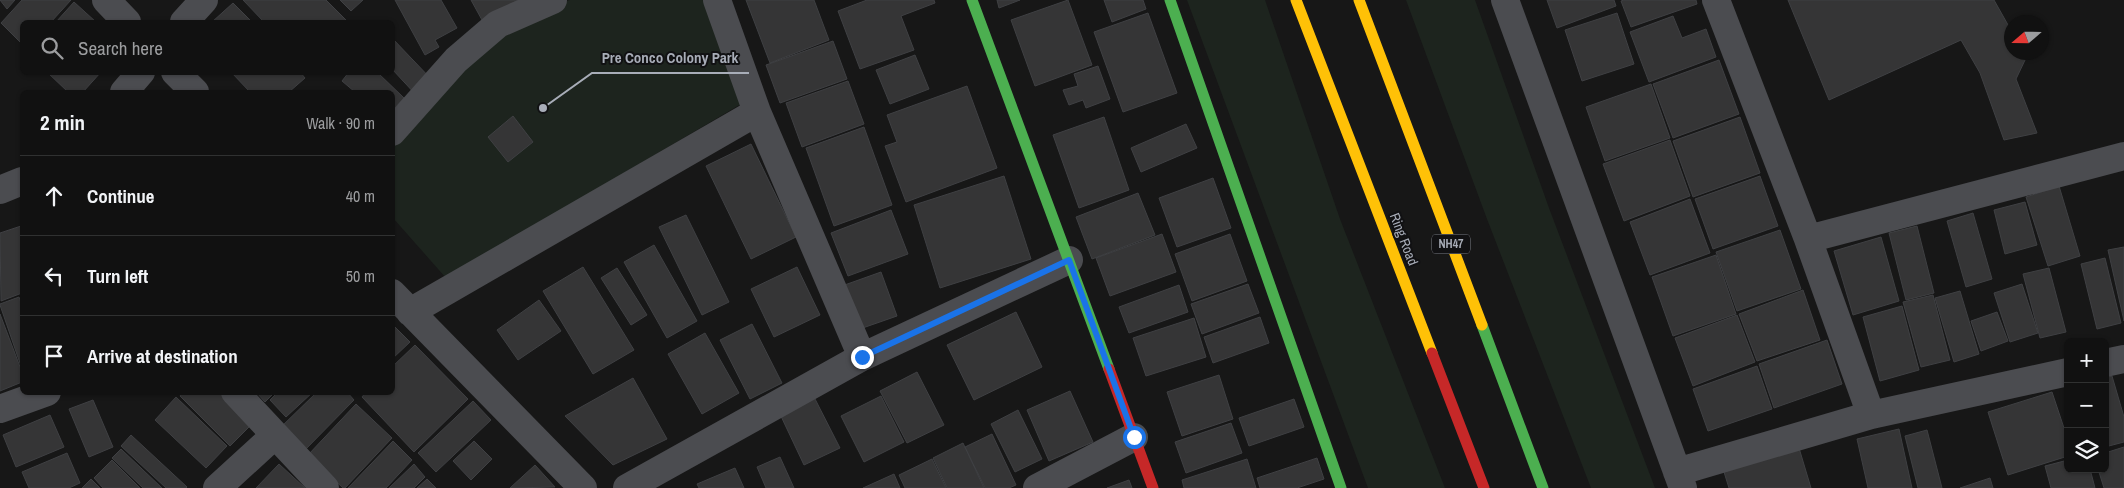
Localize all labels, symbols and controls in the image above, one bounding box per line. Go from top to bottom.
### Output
north arrow [2004,15,2049,60]
search box [20,20,395,75]
icon: search [38,34,66,62]
text: Search here [78,35,163,61]
callout: Pre Conco Colony Park [592,43,749,73]
text: Pre Conco Colony Park [602,47,739,68]
text: 2 min [40,108,85,137]
text: Walk · 90 m [306,112,375,134]
icon: ahead [40,182,68,210]
text: Continue [87,183,155,209]
text: 40 m [346,185,375,207]
street label: Ring Road [1386,210,1422,268]
road number: NH47 [1432,234,1470,253]
icon: left [40,262,68,290]
text: Turn left [87,263,148,289]
text: 50 m [346,265,375,287]
map controls [2064,338,2109,473]
button: + [2064,338,2109,383]
icon: arrive [40,342,68,370]
text: Arrive at destination [87,343,238,369]
route end [851,346,874,369]
button: − [2064,383,2109,428]
route start [1123,426,1146,449]
button: layers [2064,428,2109,473]

